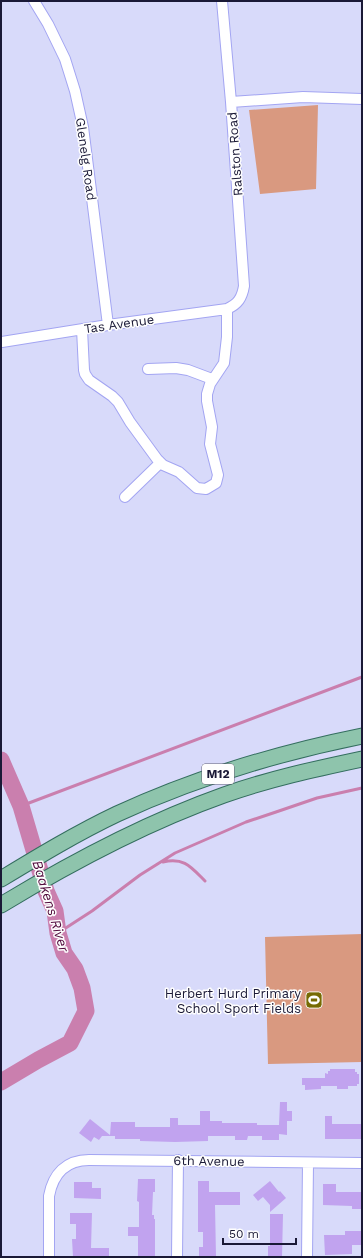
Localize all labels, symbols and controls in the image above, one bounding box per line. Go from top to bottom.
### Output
street label: Ralston Road [225,111,245,197]
street label: Glenelg Road [73,117,99,201]
street label: Tas Avenue [83,312,155,336]
road number: M12 [202,764,234,784]
water label: Baakens River [29,858,73,954]
place label: Herbert Hurd Primary School Sport Fields [165,986,301,1016]
sports icon: Herbert Hurd Primary School Sport Fields [304,990,324,1010]
street label: 6th Avenue [173,1153,245,1169]
scale bar [223,1220,296,1246]
text: 50 m [229,1227,259,1241]

